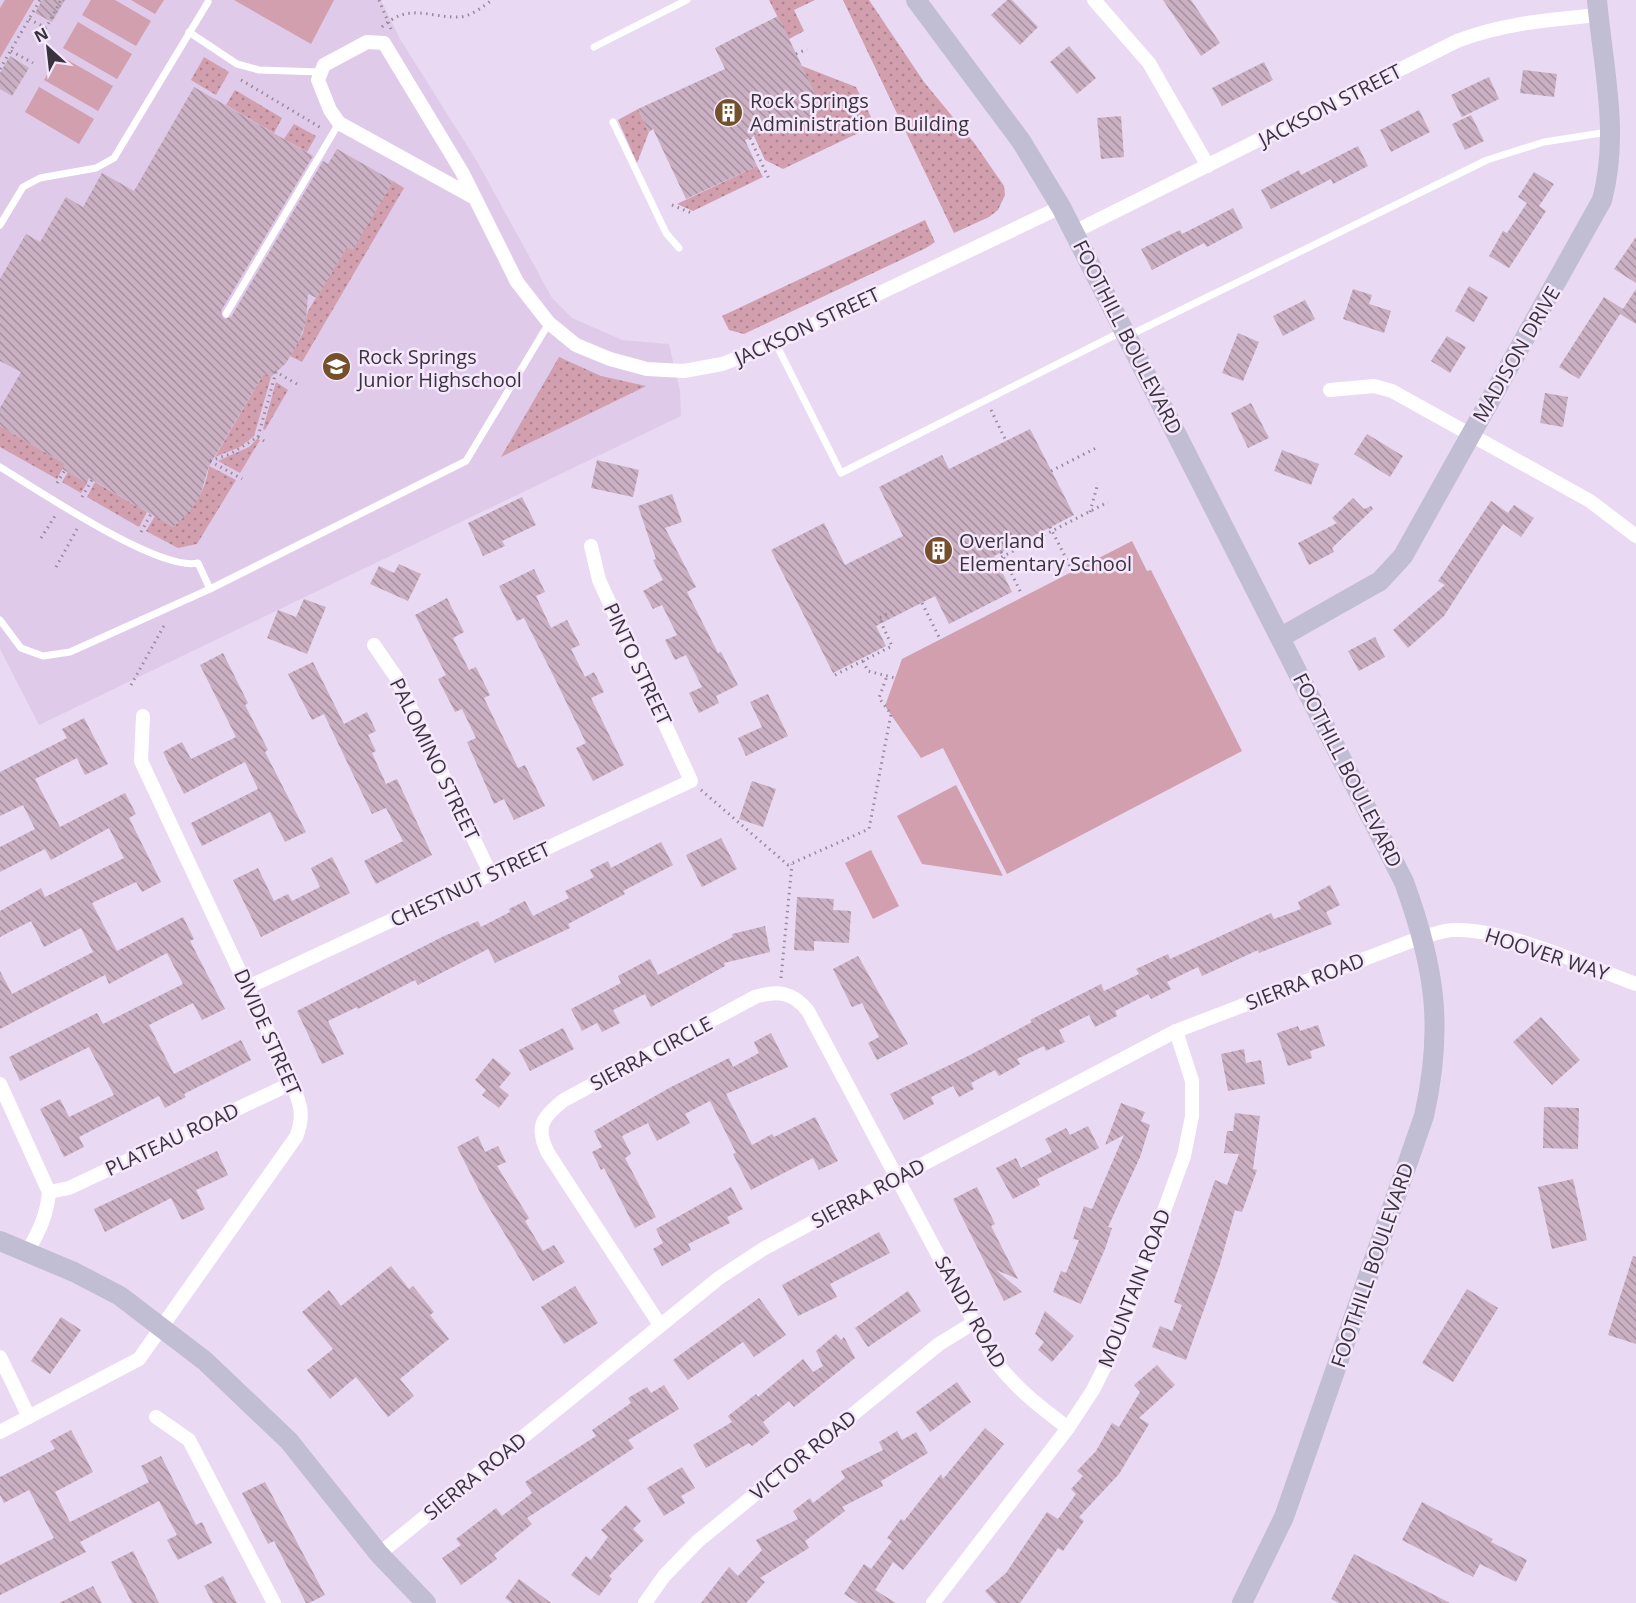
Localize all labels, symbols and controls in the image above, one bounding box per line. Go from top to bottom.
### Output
north arrow [18,18,78,78]
text: N [30,22,52,47]
street label: JACKSON STREET [1252,57,1406,154]
place label: Rock Springs Administration Building [750,87,969,137]
building icon: Rock Springs Administration Building [713,96,745,128]
street label: FOOTHILL BOULEVARD [1067,235,1189,439]
street label: JACKSON STREET [728,281,884,372]
street label: MADISON DRIVE [1466,281,1566,427]
place label: Rock Springs Junior Highschool [356,343,522,393]
school or university icon: Rock Springs Junior Highschool [321,351,353,383]
place label: Overland Elementary School [959,527,1132,577]
building icon: Overland Elementary School [922,535,954,567]
street label: PINTO STREET [598,598,678,730]
street label: FOOTHILL BOULEVARD [1287,668,1409,872]
street label: PALOMINO STREET [384,673,486,845]
street label: CHESTNUT STREET [386,835,554,933]
street label: HOOVER WAY [1482,921,1613,987]
street label: SIERRA ROAD [1242,946,1368,1016]
street label: DIVIDE STREET [228,964,308,1100]
street label: SIERRA CIRCLE [585,1009,717,1097]
street label: PLATEAU ROAD [101,1096,243,1182]
street label: SIERRA ROAD [806,1152,930,1234]
street label: FOOTHILL BOULEVARD [1324,1159,1420,1371]
street label: MOUNTAIN ROAD [1091,1205,1177,1371]
street label: SANDY ROAD [929,1251,1013,1373]
street label: VICTOR ROAD [744,1404,862,1506]
street label: SIERRA ROAD [418,1426,532,1526]

